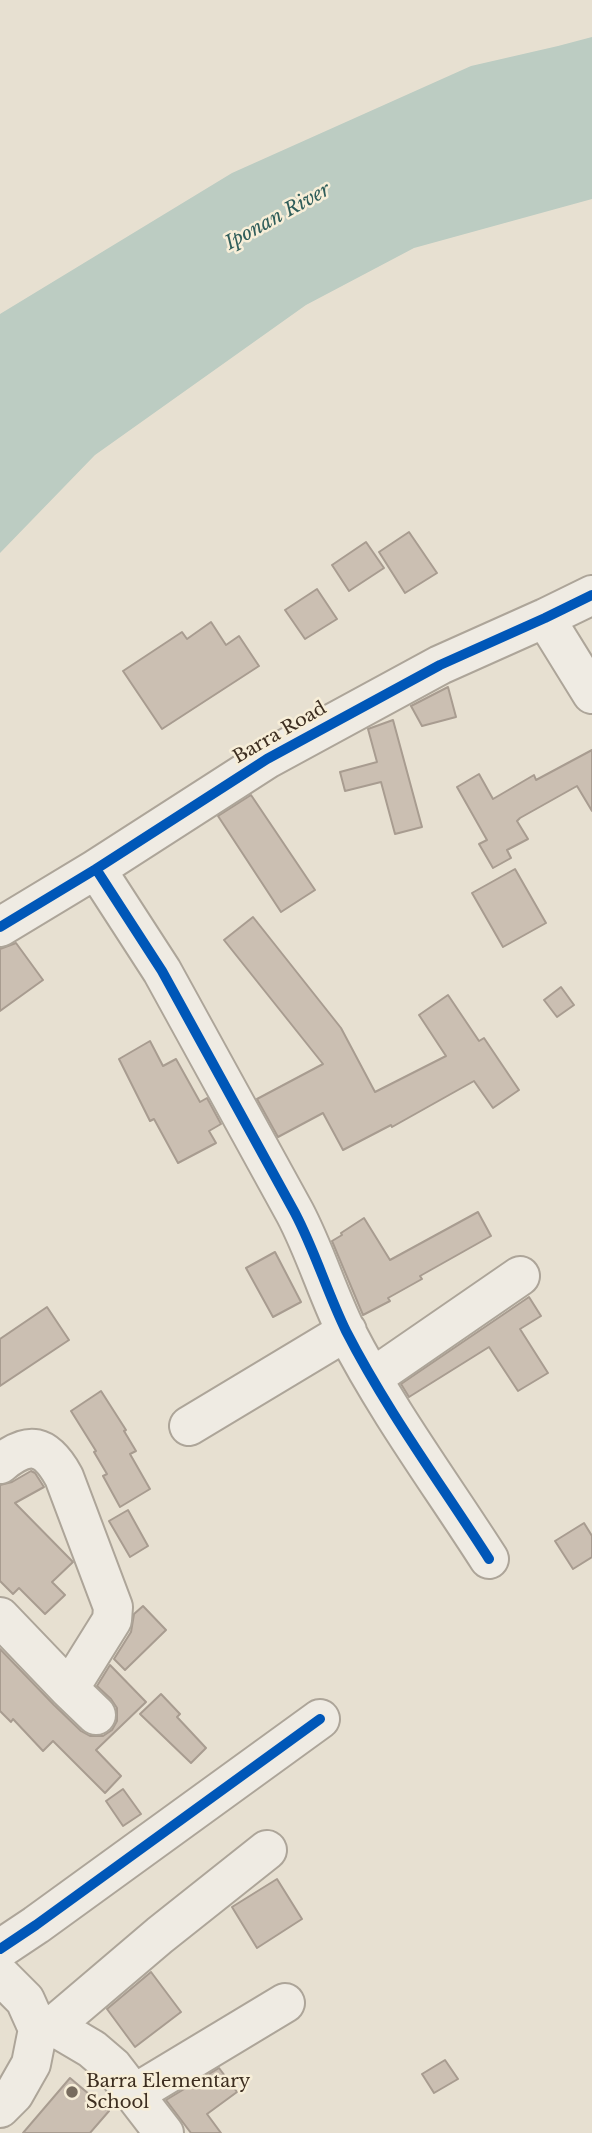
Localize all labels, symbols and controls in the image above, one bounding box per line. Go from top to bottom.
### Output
water label: Iponan River [221,179,335,255]
street label: Barra Road [230,698,330,768]
place label: Barra Elementary School [86,2071,250,2114]
marker: Barra Elementary School [64,2084,80,2100]

